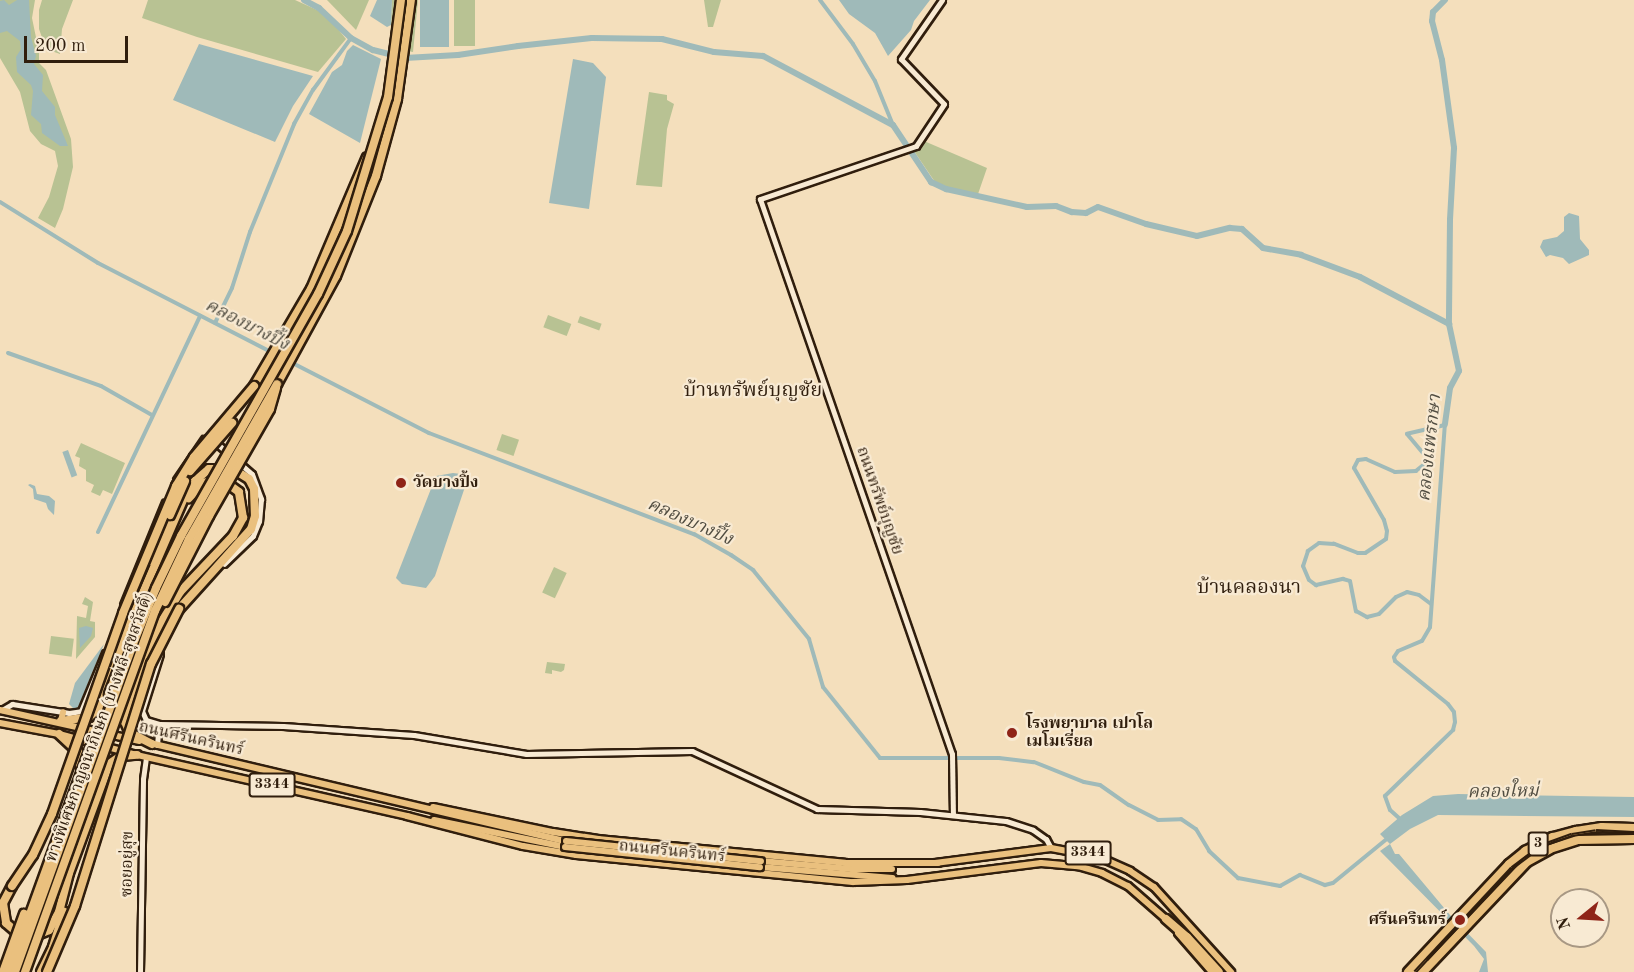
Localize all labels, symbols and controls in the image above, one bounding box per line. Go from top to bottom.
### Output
scale bar [27,24,130,62]
text: 200 m [35,37,86,55]
water label: คลองบางปิ้ง [201,295,293,355]
district label: บ้านทรัพย์บุญชัย [684,379,822,403]
water label: คลองแพรกษา [1414,393,1446,503]
street label: ถนนทรัพย์บุญชัย [852,444,906,558]
place label: วัดบางปิ้ง [413,473,479,493]
marker: วัดบางปิ้ง [394,476,408,490]
water label: คลองบางปิ้ง [644,494,736,550]
district label: บ้านคลองนา [1197,576,1301,600]
street label: ทางพิเศษกาญจนาภิเษก (บางพลี-สุขสวัสดิ์) [42,589,158,865]
place label: โรงพยาบาล เปาโล เมโมเรี่ยล [1026,714,1153,752]
street label: ถนนศรีนครินทร์ [137,718,245,760]
marker: โรงพยาบาล เปาโล เมโมเรี่ยล [1003,724,1021,742]
road number: 3344 [248,773,296,797]
water label: คลองใหม่ [1467,781,1539,803]
street label: ซอยอยู่สุข [118,831,138,897]
road number: 3 [1528,832,1548,856]
street label: ถนนศรีนครินทร์ [618,837,726,867]
road number: 3344 [1064,841,1112,865]
north arrow [1550,888,1610,948]
place label: ศรีนครินทร์ [1368,910,1446,930]
marker: ศรีนครินทร์ [1451,911,1469,929]
text: N [1555,915,1574,931]

